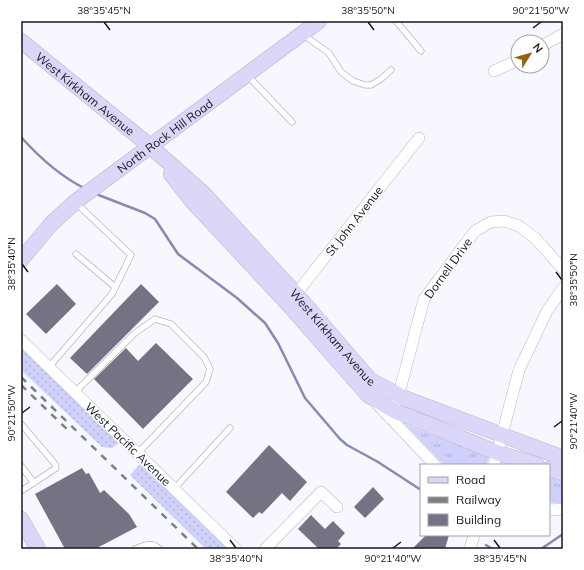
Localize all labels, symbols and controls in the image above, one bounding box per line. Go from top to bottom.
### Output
text: 38°35'45"N [77,4,131,17]
text: 38°35'50"N [341,4,395,17]
text: 90°21'50"W [513,4,569,17]
north arrow [510,34,550,74]
text: N [530,40,546,56]
street label: West Kirkham Avenue [33,49,138,138]
street label: North Rock Hill Road [114,95,215,176]
street label: St John Avenue [322,183,386,259]
street label: Dornell Drive [421,235,475,301]
text: 38°35'40"N [5,237,18,291]
text: 38°35'50"N [567,253,580,307]
street label: West Kirkham Avenue [287,285,378,389]
text: 90°21'50"W [5,385,18,441]
text: 90°21'40"W [567,393,580,449]
street label: West Pacific Avenue [82,399,174,489]
legend [420,464,550,536]
text: Road [456,472,485,487]
text: Railway [456,492,502,507]
text: Building [456,512,501,527]
text: 38°35'40"N [209,552,263,565]
text: 90°21'40"W [365,552,421,565]
text: 38°35'45"N [473,552,527,565]

